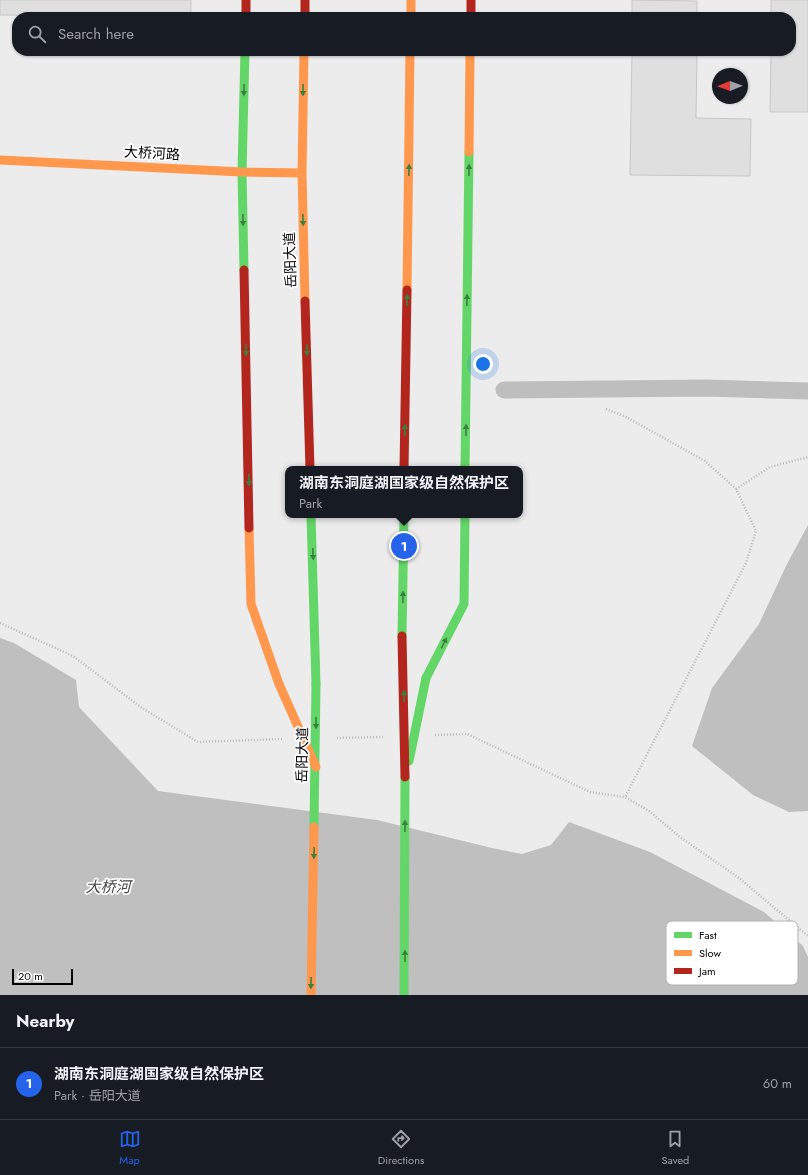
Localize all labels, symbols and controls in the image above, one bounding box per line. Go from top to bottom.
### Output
search box [12,12,796,56]
icon: search [26,23,48,45]
text: Search here [58,23,134,45]
north arrow [712,68,748,104]
one-way arrow [241,84,247,97]
one-way arrow [300,84,307,96]
street label: 大桥河路 [124,142,180,164]
one-way arrow [406,163,412,176]
one-way arrow [466,163,472,176]
one-way arrow [240,214,246,227]
one-way arrow [300,214,307,226]
street label: 岳阳大道 [279,232,301,288]
one-way arrow [404,293,410,306]
one-way arrow [464,293,470,306]
one-way arrow [243,344,249,357]
one-way arrow [304,344,310,357]
your location [473,354,493,374]
one-way arrow [402,423,408,436]
one-way arrow [463,423,469,436]
popup [285,466,523,518]
text: 湖南东洞庭湖国家级自然保护区 [299,472,509,494]
one-way arrow [246,474,252,487]
text: Park [299,494,322,513]
pin: 1 [391,531,417,561]
one-way arrow [309,548,316,560]
one-way arrow [399,591,406,603]
one-way arrow [441,637,447,649]
one-way arrow [400,690,407,702]
one-way arrow [313,717,319,730]
street label: 岳阳大道 [292,727,312,783]
one-way arrow [402,819,408,832]
one-way arrow [311,847,317,860]
water label: 大桥河 [85,876,133,898]
legend [666,921,798,985]
text: Fast [699,927,717,943]
text: Slow [699,945,721,961]
one-way arrow [402,949,408,962]
text: Jam [697,963,716,979]
scale bar [12,967,73,986]
text: 20 m [18,968,43,984]
one-way arrow [308,977,314,990]
text: Nearby [16,1009,74,1033]
text: 湖南东洞庭湖国家级自然保护区 [54,1063,264,1085]
text: 1 [26,1074,32,1093]
text: 60 m [763,1074,792,1093]
text: Park · 岳阳大道 [54,1086,141,1105]
tab: Map [119,1128,141,1168]
tab: Directions [378,1128,424,1168]
tab: Saved [662,1128,689,1168]

